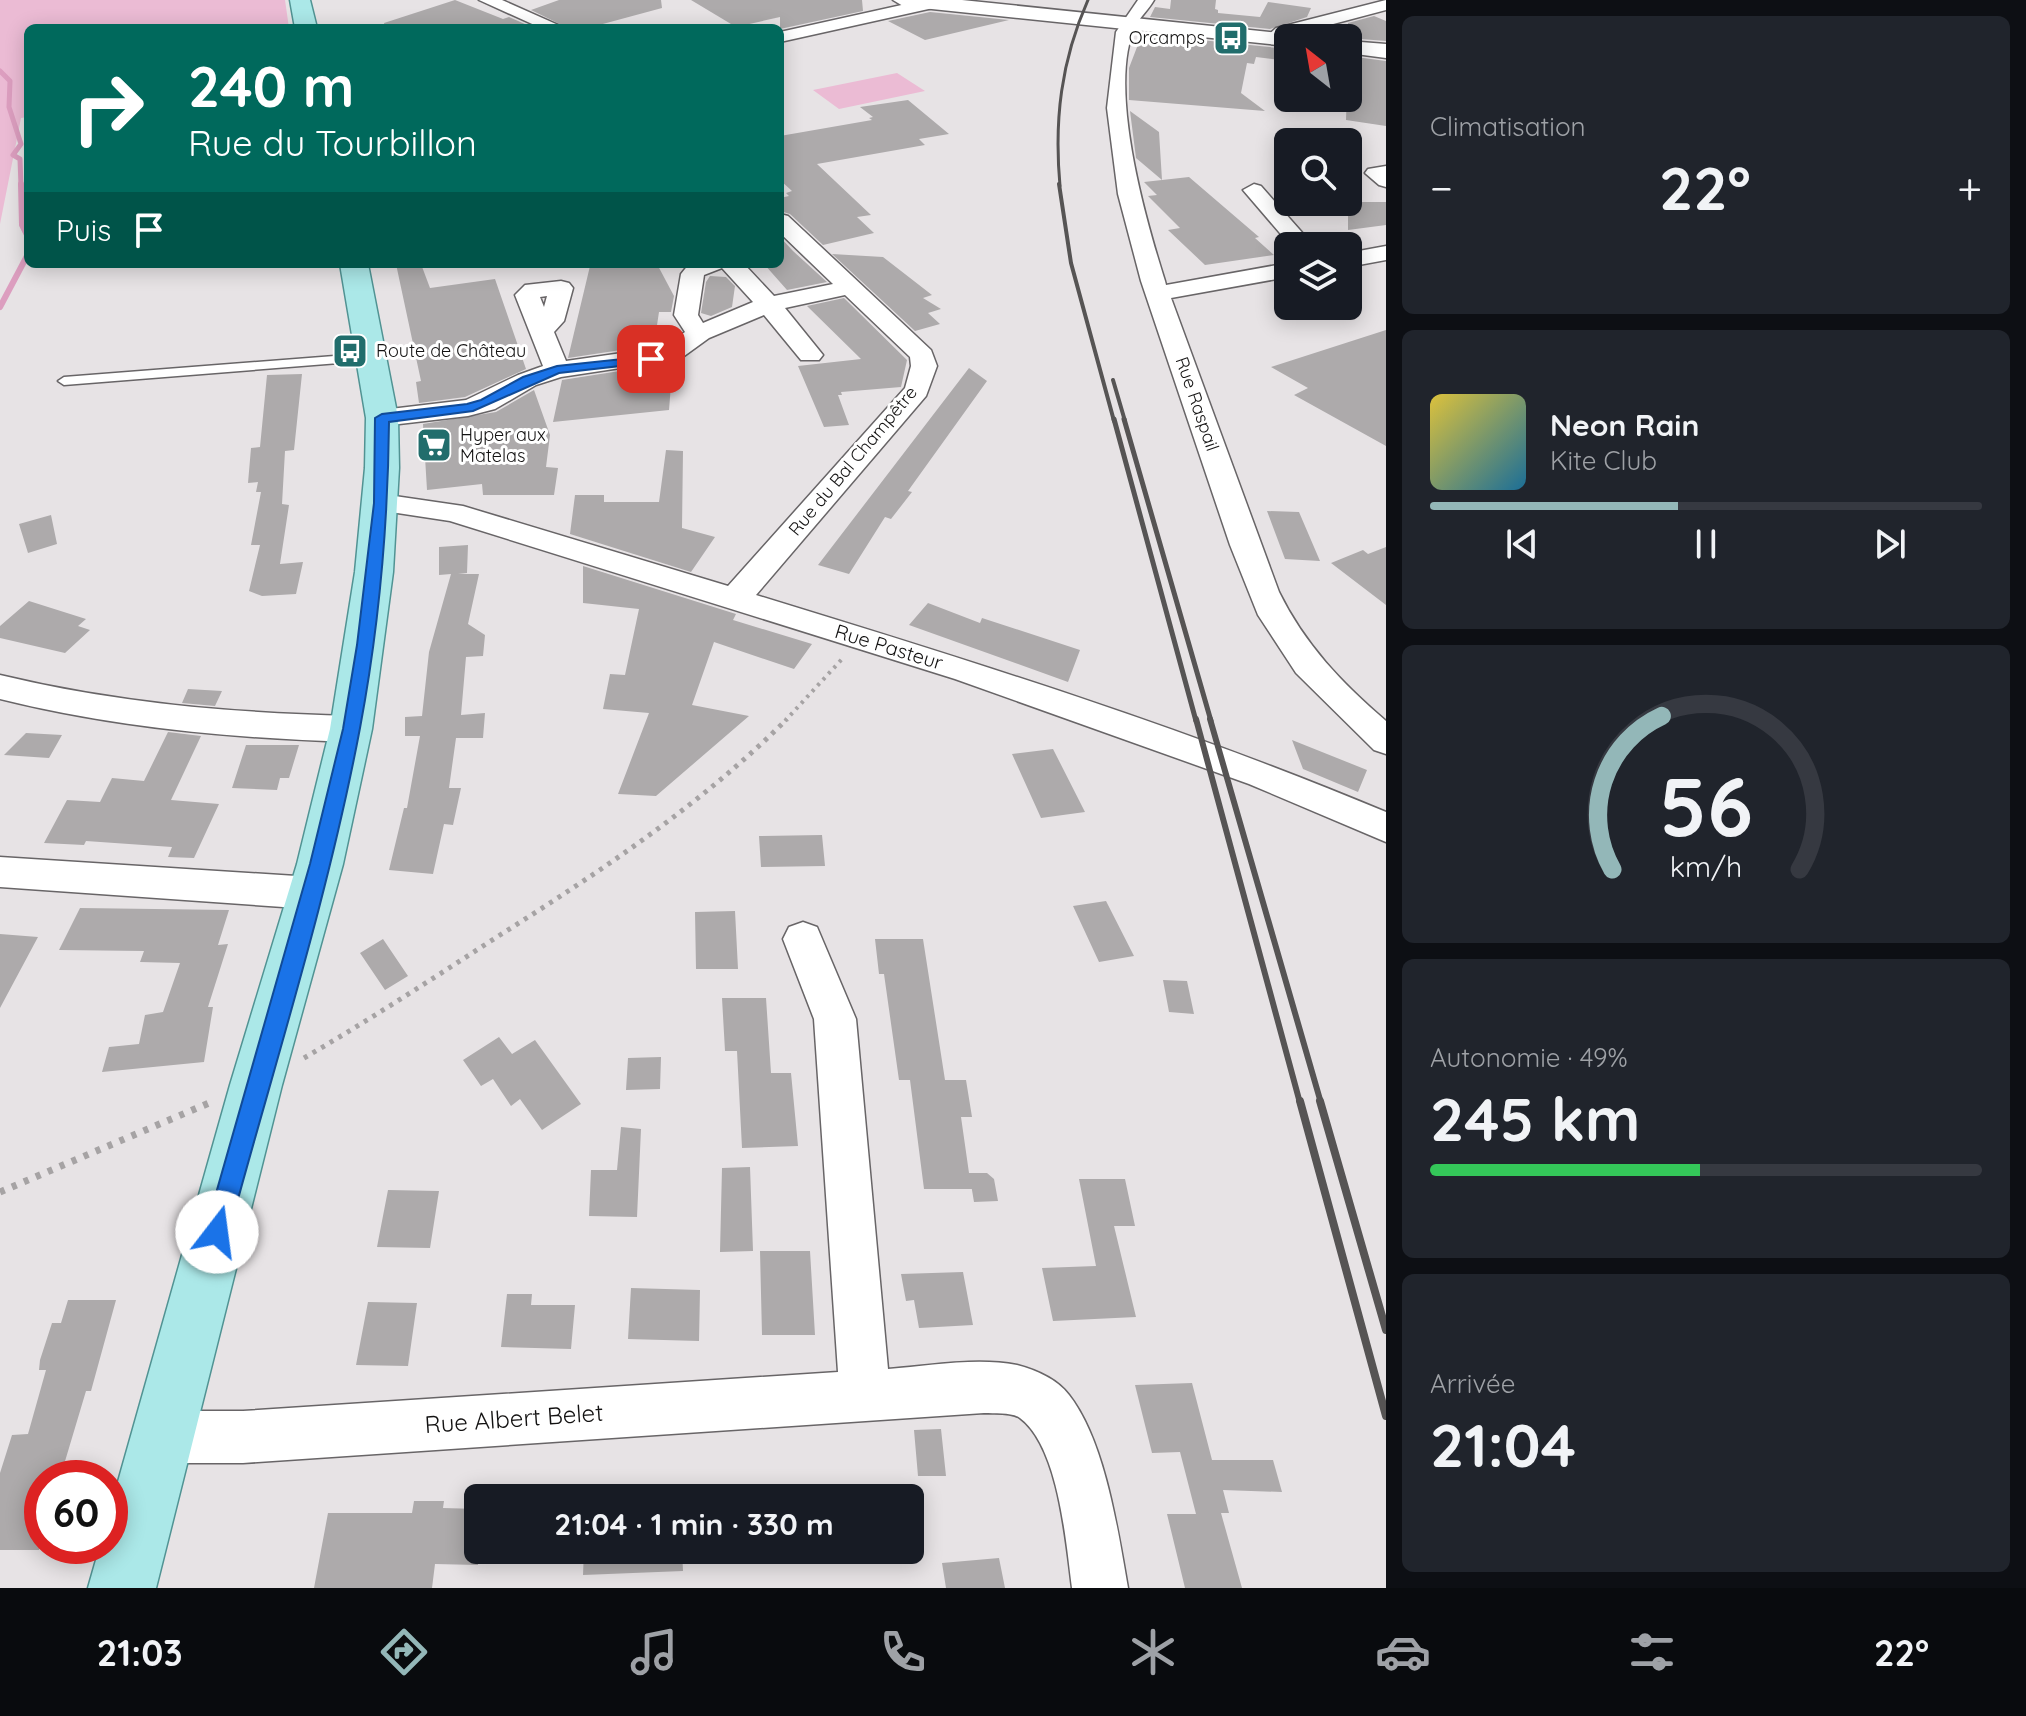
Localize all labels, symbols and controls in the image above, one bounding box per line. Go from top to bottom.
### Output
bus stop icon: Orcamps [1212,19,1250,57]
north arrow [1274,24,1362,112]
map controls [1274,24,1362,320]
place label: Orcamps [1129,26,1205,49]
text: 240 m [188,51,355,121]
icon: right [56,56,160,160]
text: Climatisation [1430,110,1586,143]
text: Rue du Tourbillon [188,120,477,165]
button: search [1274,128,1362,216]
text: 22° [1659,150,1751,225]
text: − [1430,160,1453,215]
text: + [1957,160,1982,215]
icon: arrive [127,208,171,252]
text: Puis [56,211,111,249]
button: layers [1274,232,1362,320]
pin [617,325,685,393]
bus stop icon: Route de Château [331,332,369,370]
icon: arrive [629,337,673,381]
place label: Route de Château [376,339,526,362]
street label: Rue Raspail [1171,354,1224,454]
street label: Rue du Bal Champêtre [783,381,922,540]
text: Neon Rain [1550,406,1699,444]
place label: Hyper aux Matelas [460,423,546,467]
supermarket icon: Hyper aux Matelas [415,426,453,464]
text: Kite Club [1550,444,1657,477]
icon: previous [1500,522,1544,566]
icon: pause [1684,522,1728,566]
icon: next [1868,522,1912,566]
street label: Rue Pasteur [832,618,946,675]
text: 56 [1659,753,1753,857]
text: km/h [1670,848,1742,884]
text: Autonomie · 49% [1430,1041,1628,1074]
text: 245 km [1430,1081,1640,1156]
position arrow [175,1190,259,1274]
text: Arrivée [1430,1367,1515,1400]
street label: Rue Albert Belet [424,1397,604,1439]
text: 21:04 [1430,1407,1576,1482]
speed limit sign: 60 [24,1460,128,1564]
text: 21:04 · 1 min · 330 m [554,1505,834,1543]
icon: directions [376,1624,432,1680]
icon: music [626,1624,682,1680]
icon: phone [875,1624,931,1680]
icon: climate [1125,1624,1181,1680]
icon: car [1375,1624,1431,1680]
icon: filters [1624,1624,1680,1680]
text: 21:03 [97,1630,183,1675]
text: 22° [1874,1630,1929,1675]

